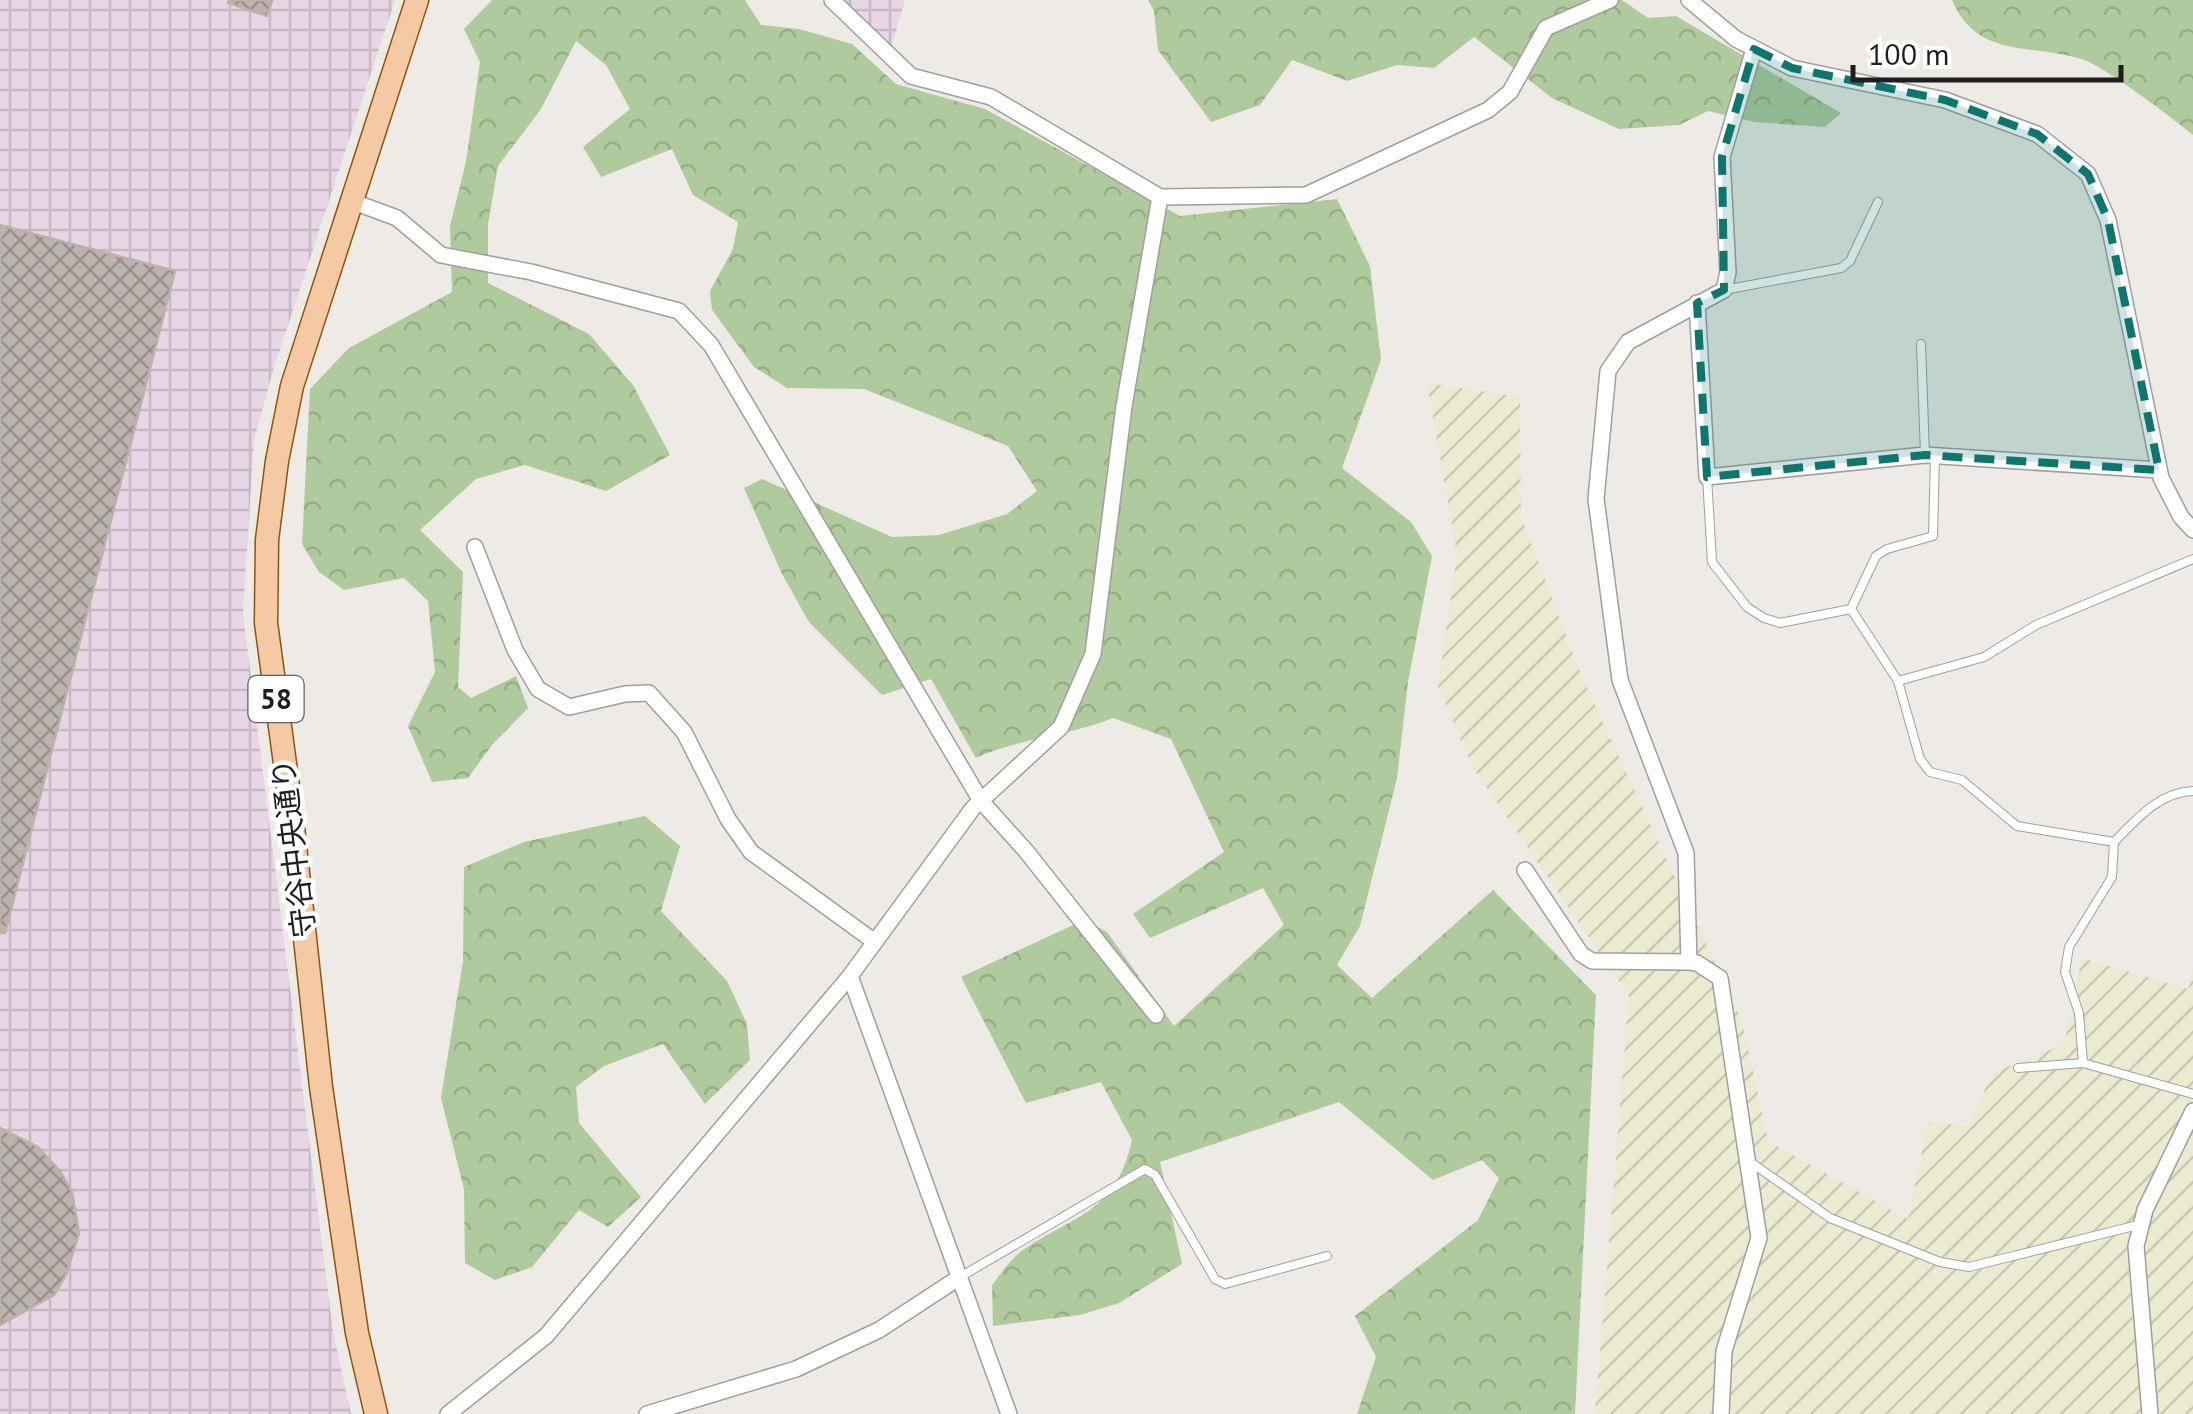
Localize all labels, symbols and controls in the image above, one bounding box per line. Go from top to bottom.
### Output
scale bar [1853,20,2120,82]
text: 100 m [1868,34,1949,73]
road number: 58 [248,676,304,722]
street label: 守谷中央通り [262,756,323,940]

